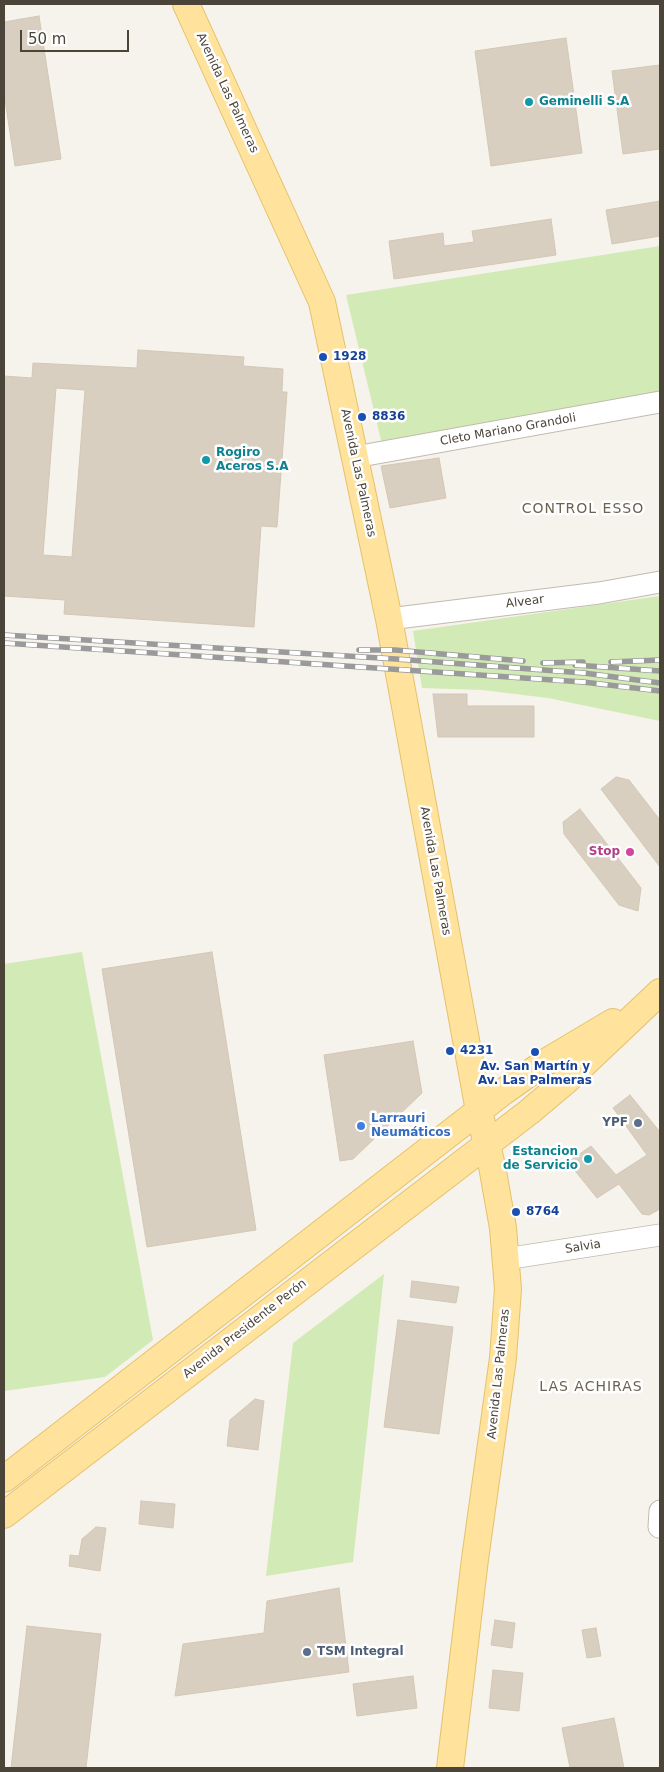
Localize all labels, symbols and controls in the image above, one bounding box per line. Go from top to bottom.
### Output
scale bar [22,20,131,52]
text: 50 m [28,30,66,48]
street label: Avenida Las Palmeras [193,31,261,155]
place label: Geminelli S.A [539,95,629,109]
marker: Geminelli S.A [523,96,535,108]
place label: 1928 [333,350,366,364]
marker: 1928 [317,351,329,363]
street label: Avenida Las Palmeras [337,408,379,538]
place label: 8836 [372,410,405,424]
marker: 8836 [356,411,368,423]
street label: Cleto Mariano Grandoli [439,411,577,449]
place label: Rogiro Aceros S.A [216,446,289,474]
marker: Rogiro Aceros S.A [200,454,212,466]
district label: CONTROL ESSO [520,501,646,517]
street label: Alvear [505,593,545,611]
street label: Avenida Las Palmeras [417,805,453,937]
place label: Stop [589,845,620,859]
marker: Stop [624,846,636,858]
place label: 4231 [460,1044,493,1058]
marker: 4231 [444,1045,456,1057]
marker: Av. San Martín y Av. Las Palmeras [529,1046,541,1058]
place label: Av. San Martín y Av. Las Palmeras [478,1060,592,1088]
place label: Larrauri Neumáticos [371,1112,451,1140]
place label: YPF [602,1116,628,1130]
marker: YPF [632,1117,644,1129]
marker: Larrauri Neumáticos [355,1120,367,1132]
place label: Estancion de Servicio [503,1145,578,1173]
marker: Estancion de Servicio [582,1153,594,1165]
place label: 8764 [526,1205,559,1219]
marker: 8764 [510,1206,522,1218]
street label: Salvia [564,1237,602,1257]
street label: Avenida Presidente Perón [180,1276,310,1382]
street label: Avenida Las Palmeras [485,1308,513,1440]
district label: LAS ACHIRAS [538,1379,644,1395]
place label: TSM Integral [317,1645,404,1659]
marker: TSM Integral [301,1646,313,1658]

